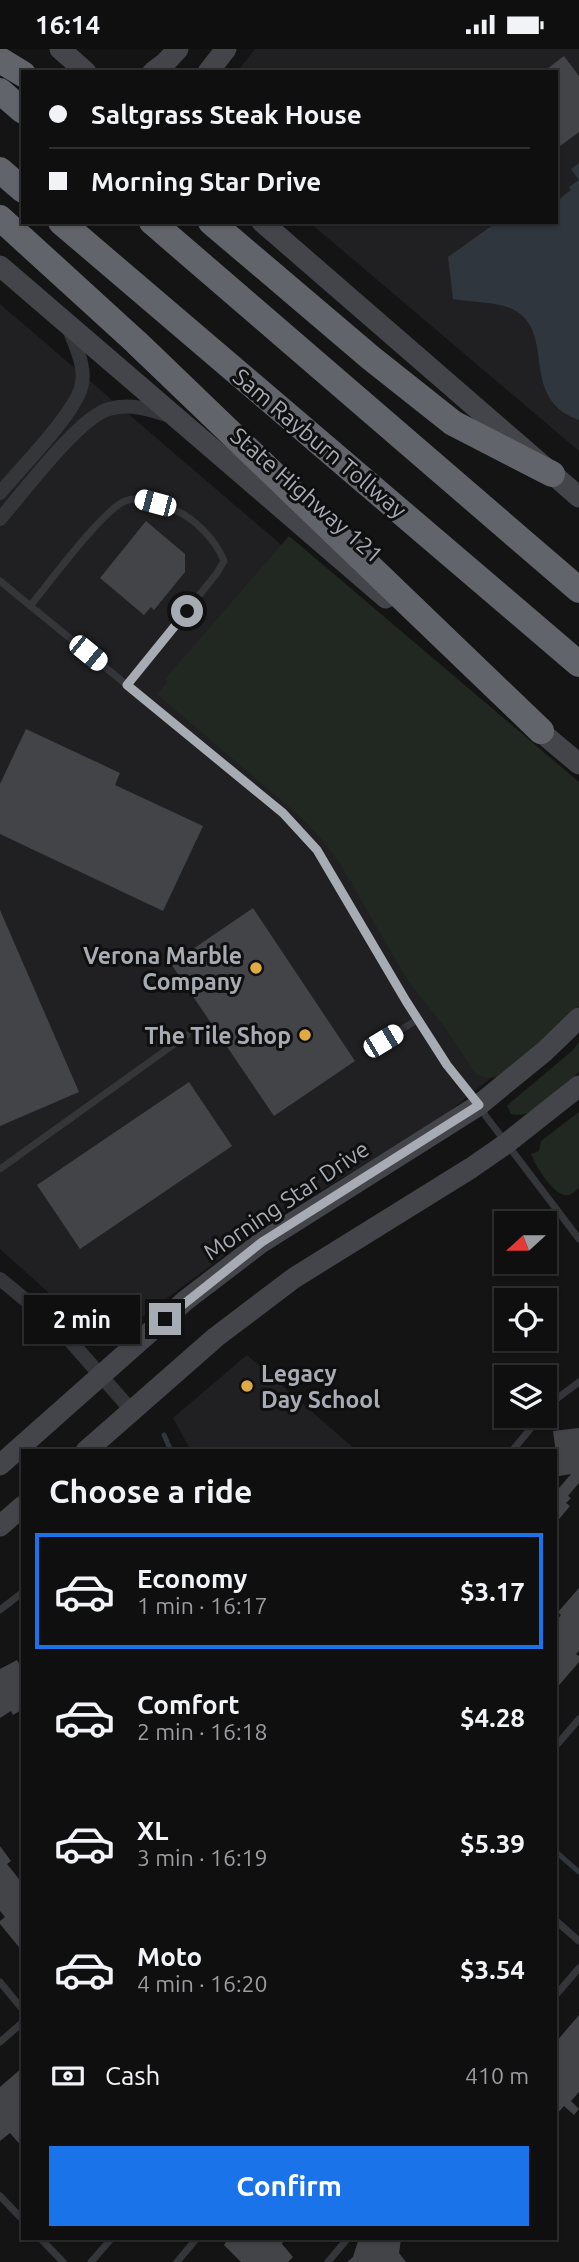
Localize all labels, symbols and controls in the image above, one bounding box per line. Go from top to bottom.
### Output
text: 16:14 [35,10,100,39]
text: Saltgrass Steak House [91,100,362,129]
text: Morning Star Drive [91,167,321,196]
street label: Sam Rayburn Tollway [229,363,411,523]
street label: State Highway 121 [226,422,388,568]
car [132,487,179,519]
route start [171,595,203,627]
car [66,632,111,674]
place label: Verona Marble Company [83,943,242,994]
marker: Verona Marble Company [248,960,264,976]
car [360,1021,407,1061]
place label: The Tile Shop [144,1023,291,1048]
marker: The Tile Shop [297,1027,313,1043]
street label: Morning Star Drive [199,1135,373,1265]
north arrow [494,1211,556,1274]
map controls [494,1211,557,1428]
button: locate [494,1288,557,1351]
callout: 2 min [25,1295,140,1343]
route end [149,1303,181,1335]
text: 2 min [53,1307,111,1332]
place label: Legacy Day School [261,1361,380,1412]
button: layers [494,1365,557,1428]
marker: Legacy Day School [239,1378,255,1394]
text: Choose a ride [49,1473,252,1509]
icon: car [53,1560,116,1623]
text: Economy [137,1564,247,1593]
text: $3.17 [460,1577,525,1606]
text: 1 min · 16:17 [137,1593,268,1618]
icon: car [53,1686,116,1749]
text: Comfort [137,1690,240,1719]
text: $4.28 [460,1703,525,1732]
text: 2 min · 16:18 [137,1719,268,1744]
icon: car [53,1812,116,1875]
text: XL [137,1816,168,1845]
text: $5.39 [460,1829,525,1858]
text: 3 min · 16:19 [137,1845,268,1870]
icon: car [53,1938,116,2001]
text: Moto [137,1942,202,1971]
text: $3.54 [460,1955,525,1984]
text: 4 min · 16:20 [137,1971,268,1996]
icon: cash [49,2057,87,2095]
text: Cash [105,2061,160,2090]
text: 410 m [465,2063,529,2088]
button: Confirm [49,2146,529,2226]

